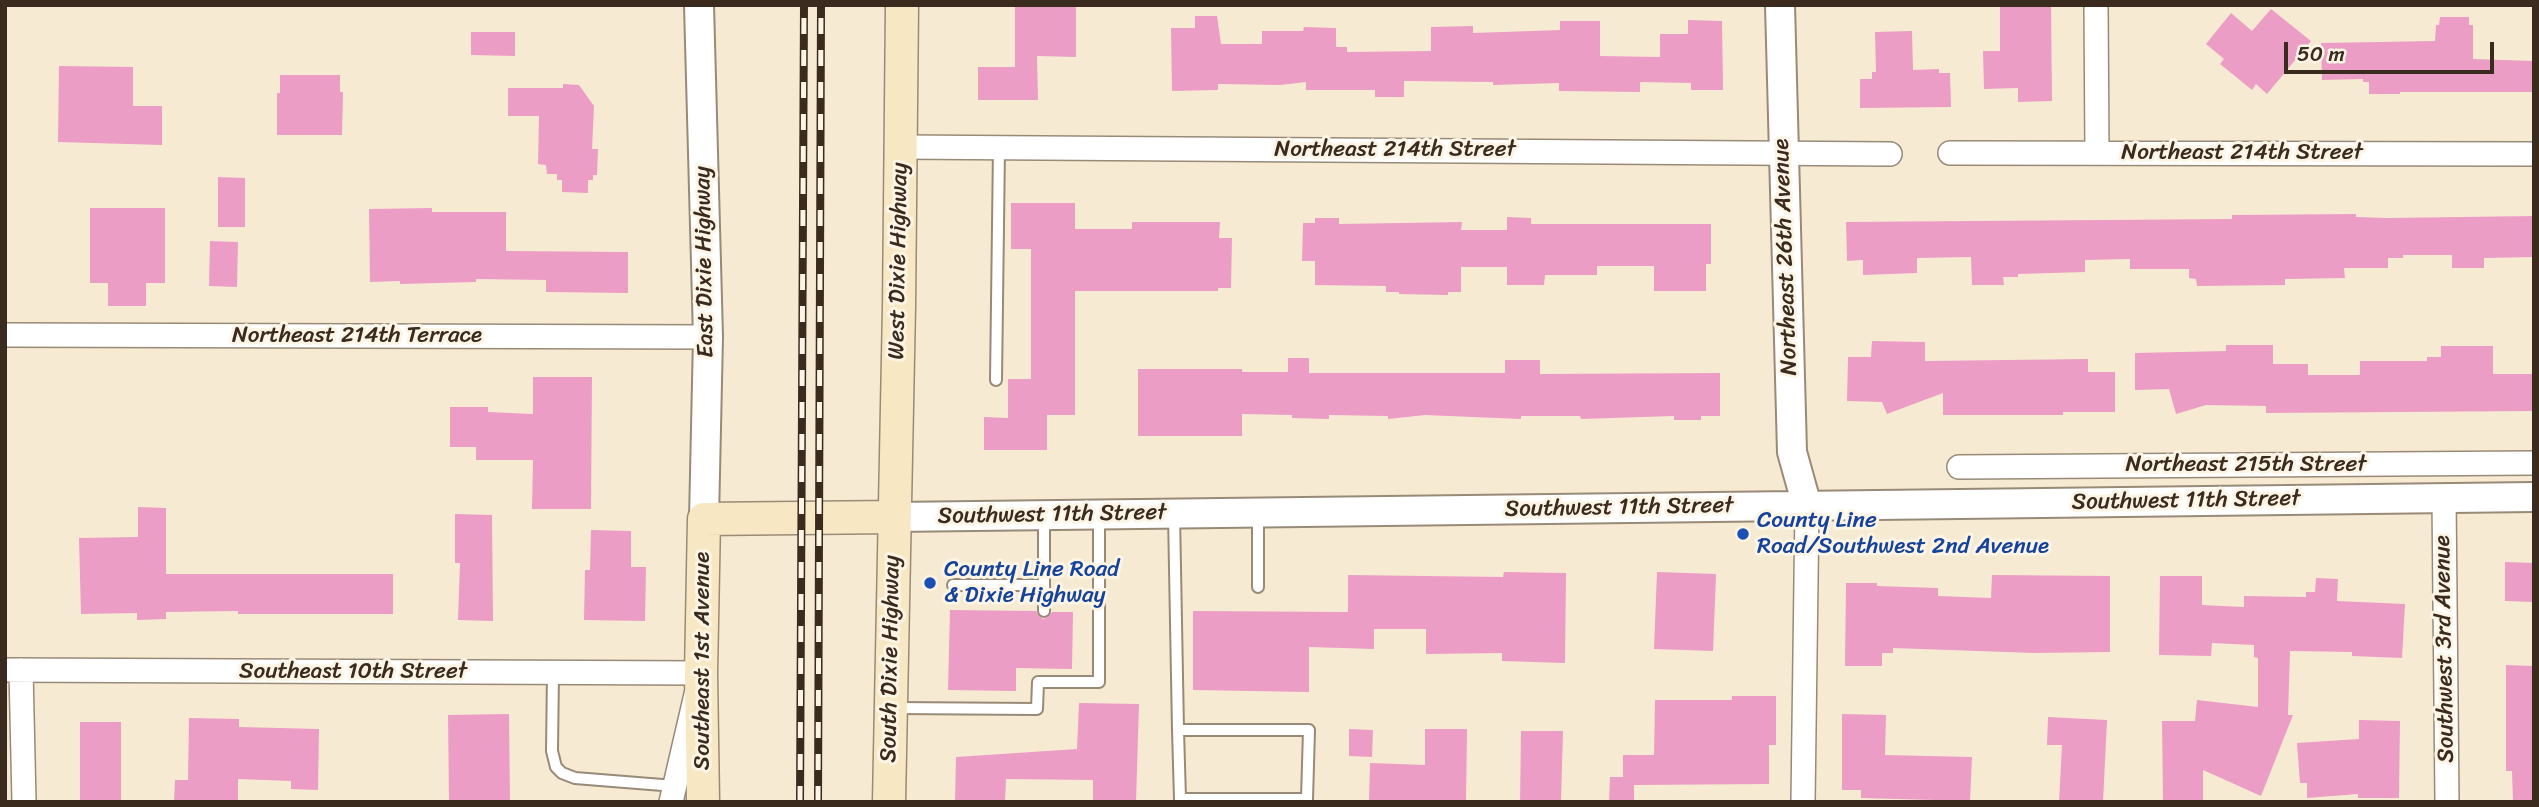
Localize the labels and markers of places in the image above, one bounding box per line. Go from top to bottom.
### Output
place label: County Line Road/Southwest 2nd Avenue [1757,507,2049,561]
marker: County Line Road/Southwest 2nd Avenue [1735,526,1751,542]
place label: County Line Road & Dixie Highway [944,556,1119,610]
marker: County Line Road & Dixie Highway [922,575,938,591]

